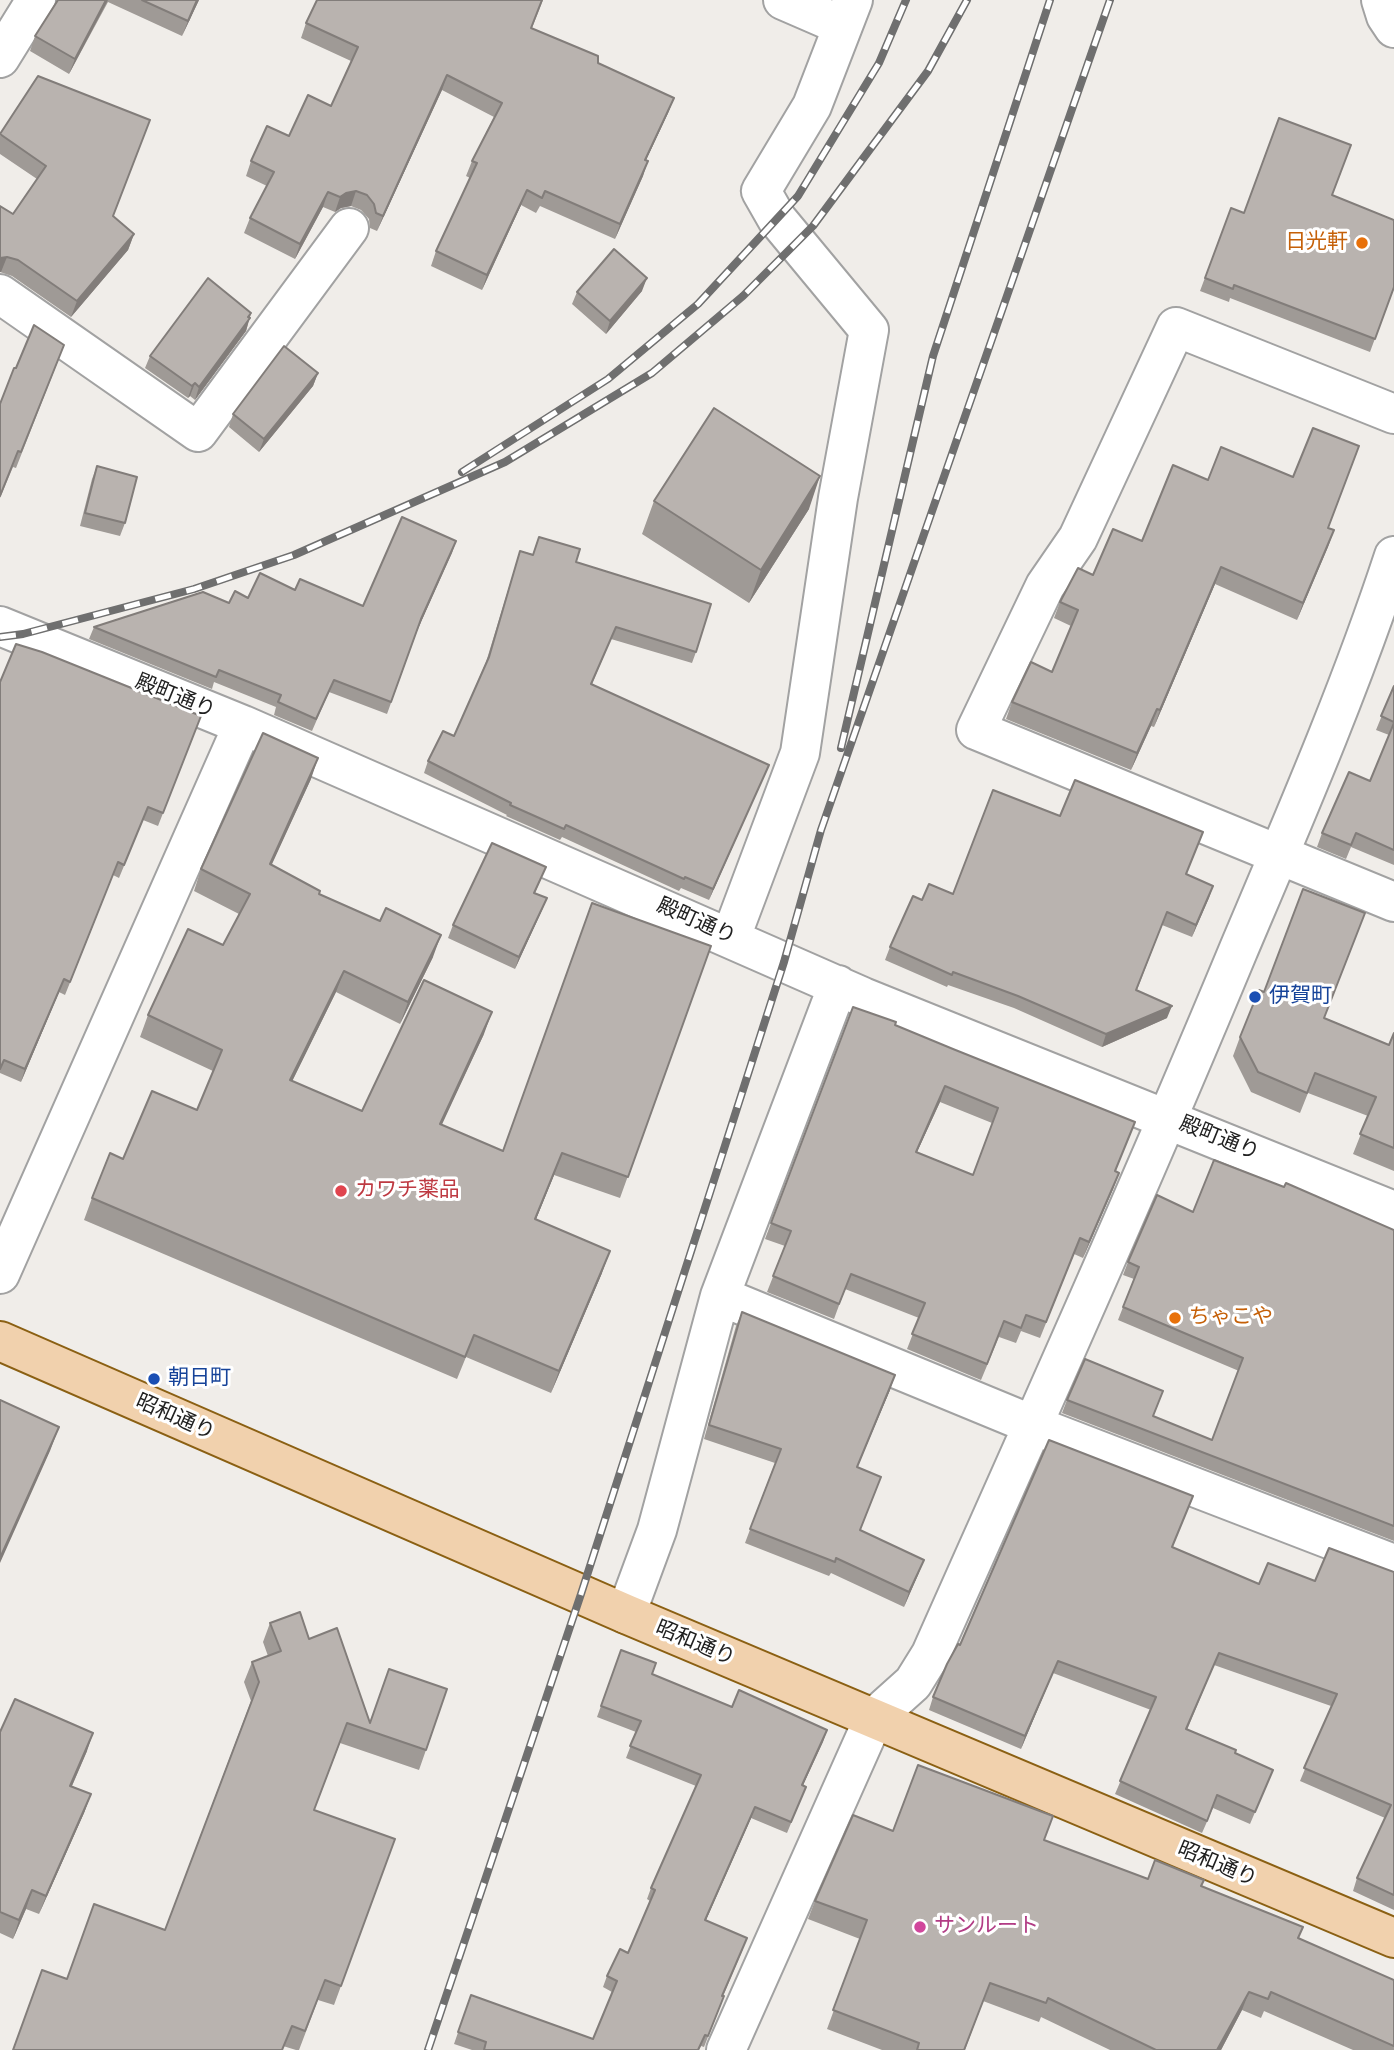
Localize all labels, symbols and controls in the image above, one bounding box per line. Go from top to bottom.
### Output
place label: 日光軒 [1285,230,1348,256]
marker: 日光軒 [1354,235,1370,251]
street label: 殿町通り [131,670,219,724]
street label: 殿町通り [653,893,739,951]
place label: 伊賀町 [1269,984,1332,1010]
marker: 伊賀町 [1247,989,1263,1005]
street label: 殿町通り [1175,1112,1263,1166]
place label: カワチ薬品 [355,1178,460,1204]
marker: カワチ薬品 [333,1183,349,1199]
place label: ちゃこや [1189,1305,1273,1331]
marker: ちゃこや [1167,1310,1183,1326]
place label: 朝日町 [168,1366,231,1392]
marker: 朝日町 [146,1371,162,1387]
street label: 昭和通り [132,1389,218,1447]
street label: 昭和通り [651,1616,739,1672]
street label: 昭和通り [1173,1837,1261,1893]
place label: サンルート [934,1914,1039,1940]
marker: サンルート [912,1919,928,1935]

